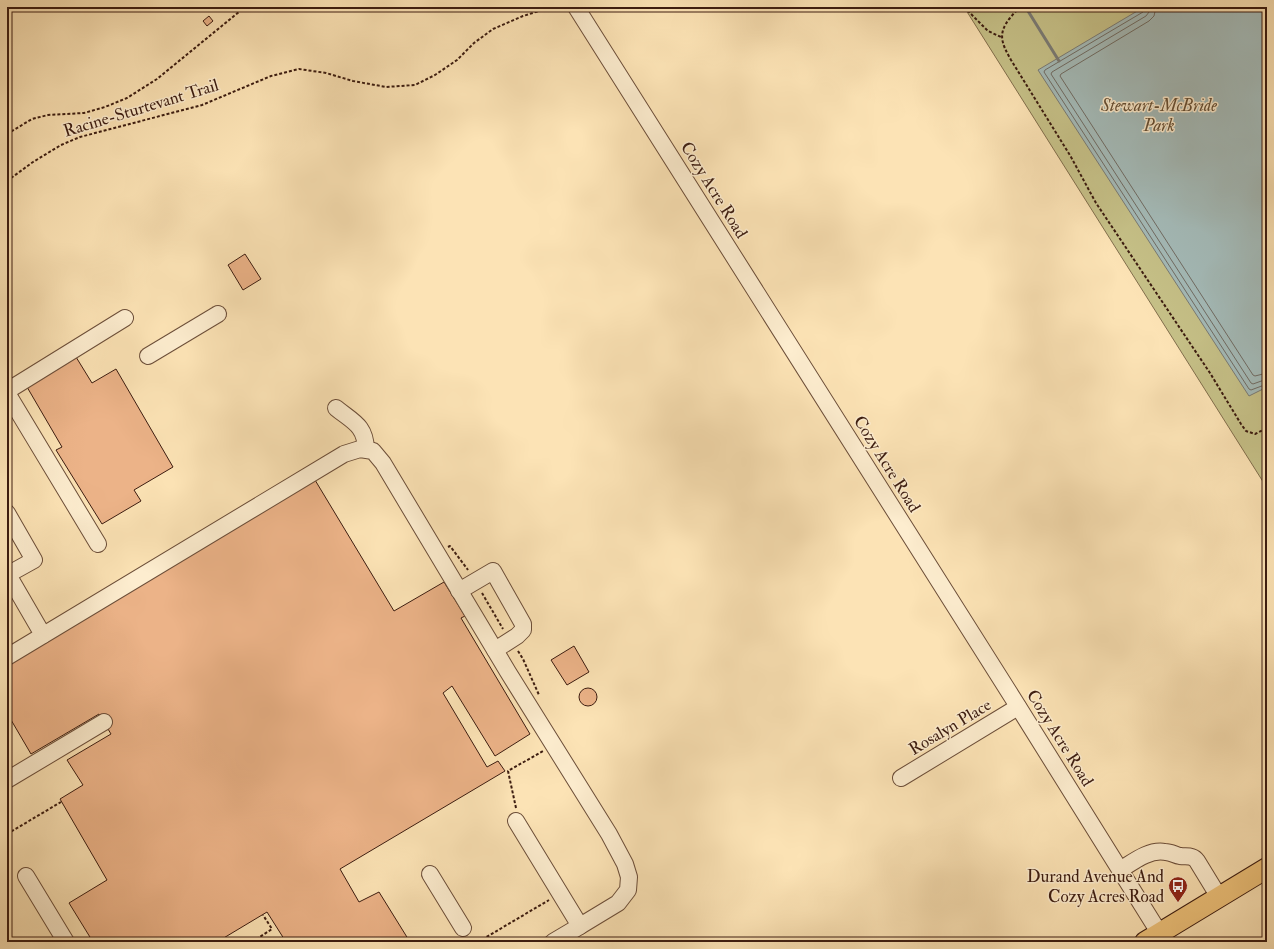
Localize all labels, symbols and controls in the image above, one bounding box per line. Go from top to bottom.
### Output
street label: Racine-Sturtevant Trail [61,74,222,142]
park label: Stewart-McBride Park [1100,95,1217,136]
street label: Cozy Acre Road [675,138,752,243]
street label: Cozy Acre Road [848,412,925,517]
street label: Cozy Acre Road [1021,686,1098,791]
street label: Rosalyn Place [905,694,996,761]
place label: Durand Avenue And Cozy Acres Road [1027,866,1165,908]
bus stop icon: Durand Avenue And Cozy Acres Road [1167,875,1189,903]

